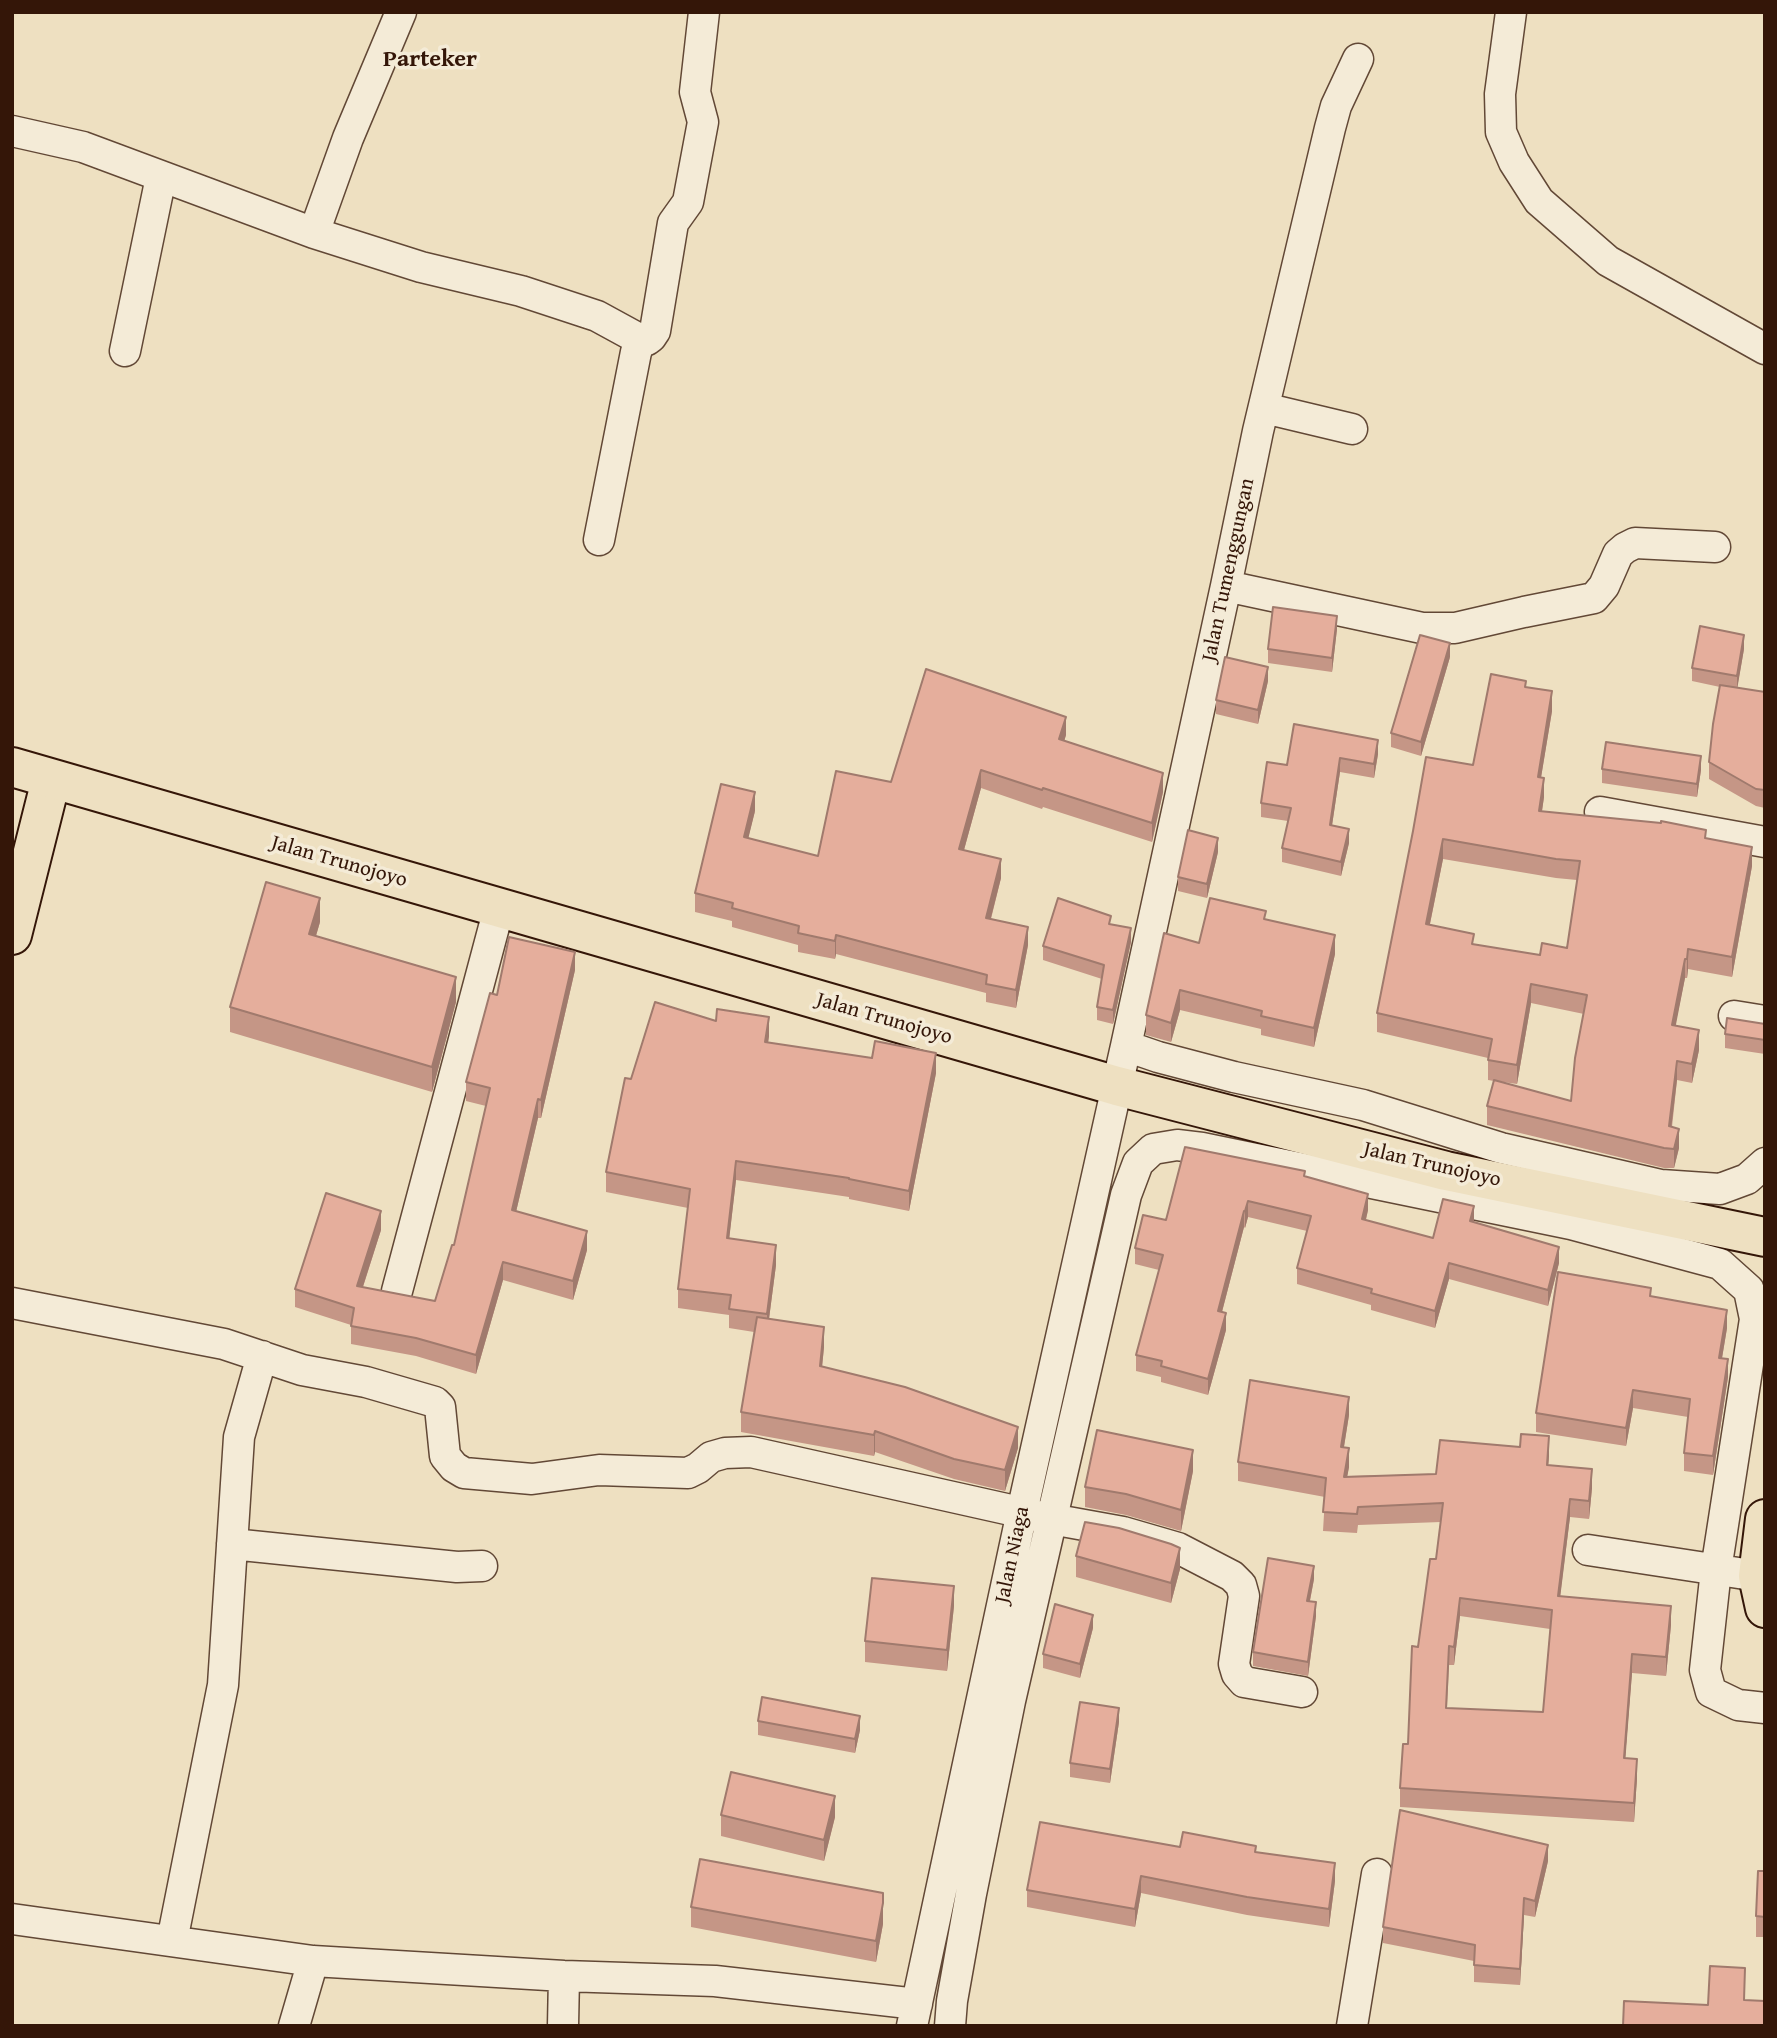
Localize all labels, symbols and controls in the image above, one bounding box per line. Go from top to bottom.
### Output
district label: Parteker [383,46,477,74]
street label: Jalan Tumenggungan [1197,476,1261,664]
street label: Jalan Trunojoyo [268,831,410,893]
street label: Jalan Trunojoyo [813,988,955,1050]
street label: Jalan Trunojoyo [1361,1137,1503,1193]
street label: Jalan Niaga [990,1504,1036,1606]

